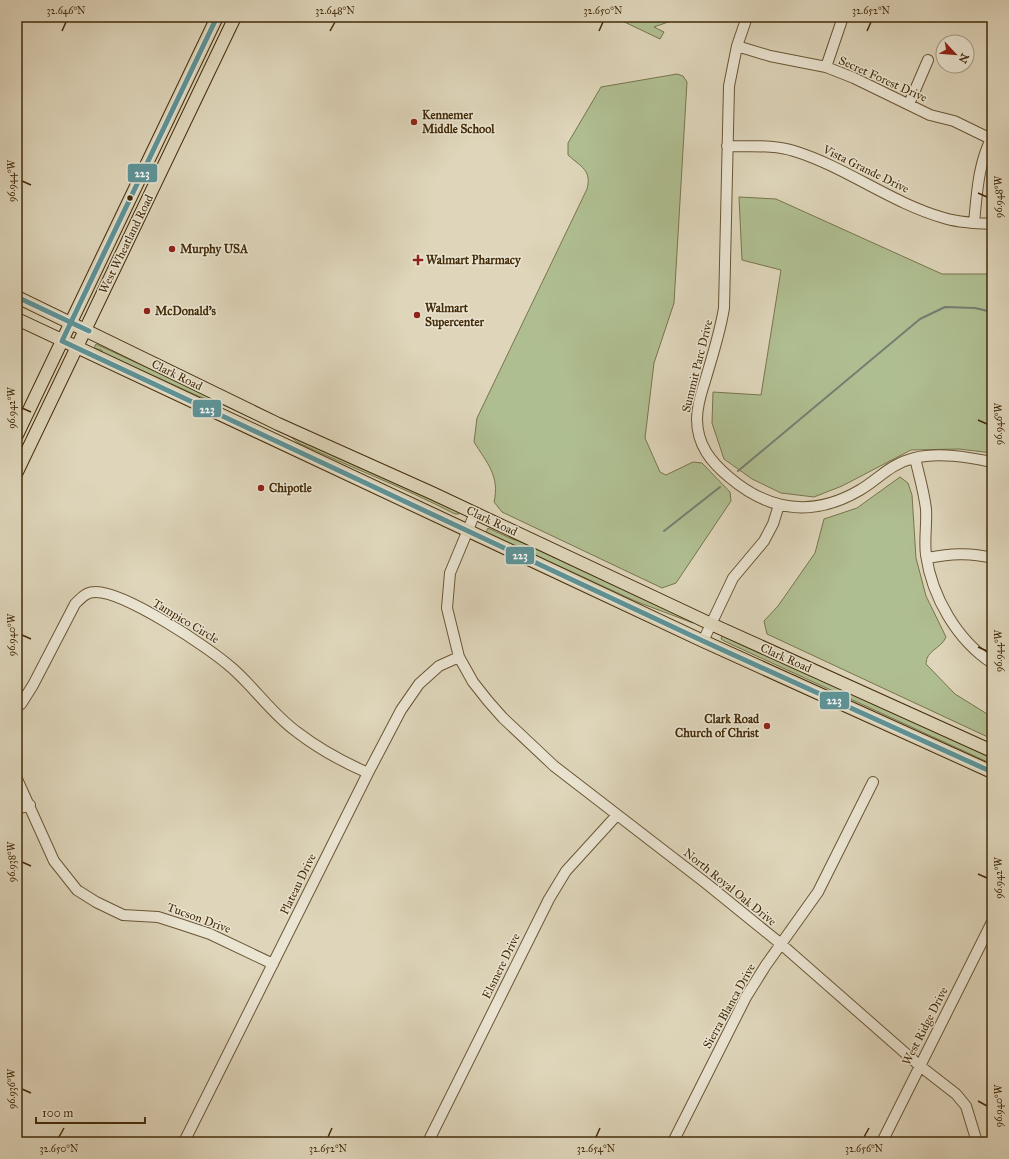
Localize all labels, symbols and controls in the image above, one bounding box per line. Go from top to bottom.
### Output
text: 32.646°N [46,5,86,17]
text: 32.648°N [315,5,355,17]
text: 32.650°N [584,5,623,17]
text: 32.652°N [852,5,891,17]
north arrow [935,34,975,74]
text: N [955,51,971,66]
street label: Secret Forest Drive [837,53,929,105]
place label: Kennemer Middle School [422,108,495,136]
marker: Kennemer Middle School [409,117,419,127]
street label: Vista Grande Drive [820,142,911,196]
text: 96.944°W [6,159,18,202]
line badge: 223 [127,163,158,183]
text: 223 [134,167,150,181]
text: 96.948°W [993,176,1005,218]
street label: West Wheatland Road [96,192,156,296]
unlabelled marker [125,193,135,203]
place label: Murphy USA [180,242,249,257]
marker: Murphy USA [167,244,177,254]
place label: Walmart Pharmacy [426,253,522,268]
marker: Walmart Pharmacy [413,255,423,265]
place label: Walmart Supercenter [425,301,484,330]
place label: McDonald's [155,304,217,318]
marker: McDonald's [142,306,152,316]
marker: Walmart Supercenter [412,310,422,320]
street label: Summit Parc Drive [679,318,715,414]
street label: Clark Road [149,357,205,393]
text: 96.942°W [6,387,18,429]
line badge: 223 [192,399,222,418]
text: 223 [199,403,215,417]
text: 96.946°W [993,403,1005,445]
place label: Chipotle [269,481,312,496]
marker: Chipotle [256,483,266,493]
street label: Clark Road [464,503,520,539]
line badge: 223 [505,546,535,565]
text: 223 [512,549,528,563]
street label: Tampico Circle [150,596,222,646]
text: 96.940°W [6,613,18,656]
text: 96.944°W [993,629,1005,672]
street label: Clark Road [758,640,814,676]
line badge: 223 [819,691,850,710]
text: 223 [826,694,842,708]
place label: Clark Road Church of Christ [675,712,760,740]
marker: Clark Road Church of Christ [762,721,772,731]
text: 96.938°W [6,841,18,882]
street label: North Royal Oak Drive [681,845,779,929]
street label: Plateau Drive [277,851,319,917]
text: 96.942°W [993,857,1005,899]
street label: Tucson Drive [165,900,233,936]
street label: Elsmere Drive [479,931,523,1001]
street label: Sierra Blanca Drive [700,961,758,1051]
street label: West Ridge Drive [899,985,952,1068]
text: 96.936°W [6,1068,18,1109]
text: 96.940°W [993,1084,1005,1127]
scale bar [36,1099,145,1125]
text: 100 m [42,1106,73,1120]
text: 32.650°N [40,1143,79,1155]
text: 32.652°N [309,1143,348,1155]
text: 32.654°N [577,1143,616,1155]
text: 32.656°N [845,1143,884,1155]

